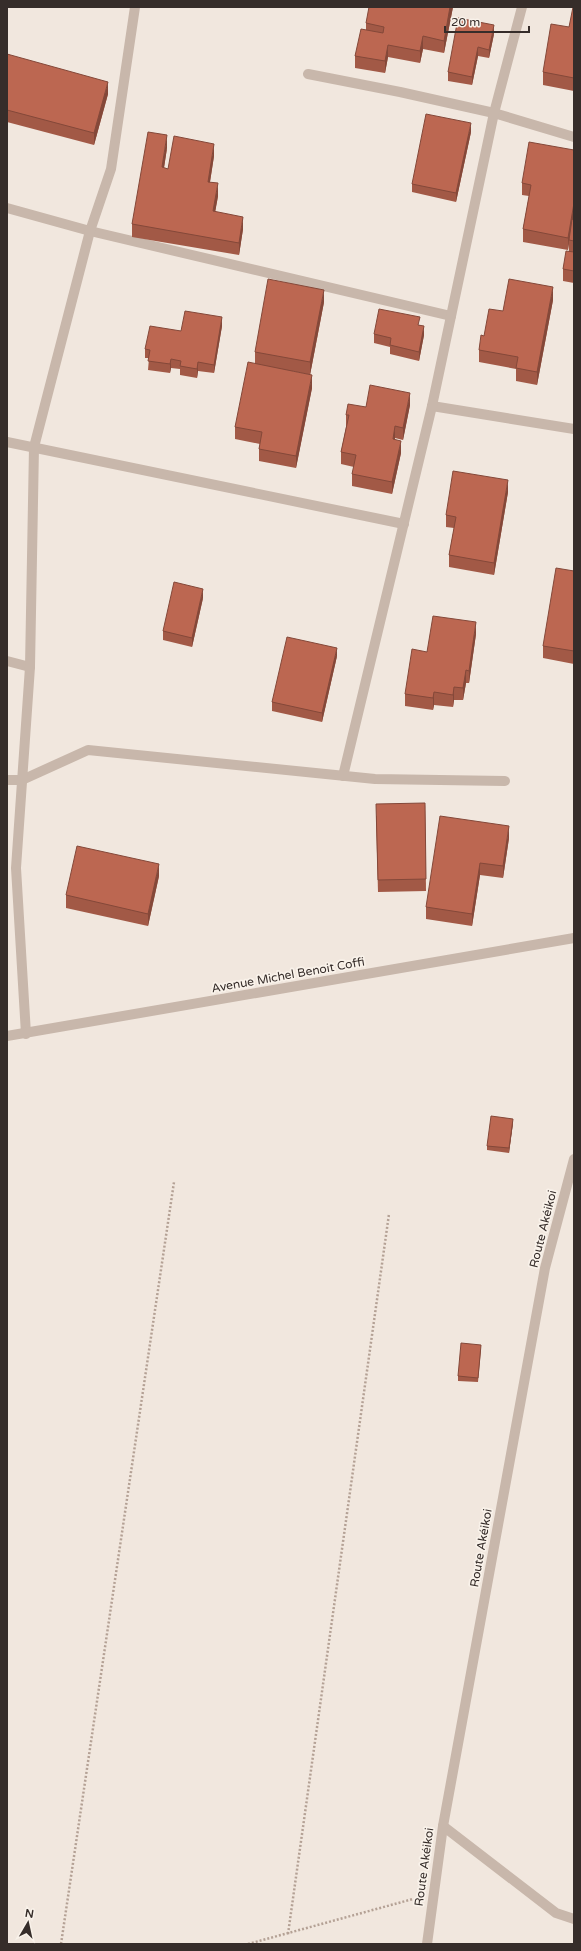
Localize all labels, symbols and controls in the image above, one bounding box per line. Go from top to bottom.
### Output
scale bar [445,8,529,34]
text: 20 m [451,15,480,29]
street label: Avenue Michel Benoit Coffi [210,955,366,995]
street label: Route Akéikoi [527,1189,559,1269]
street label: Route Akéikoi [467,1508,495,1588]
street label: Route Akéikoi [412,1827,436,1907]
north arrow [8,1903,48,1943]
text: N [24,1907,35,1921]

